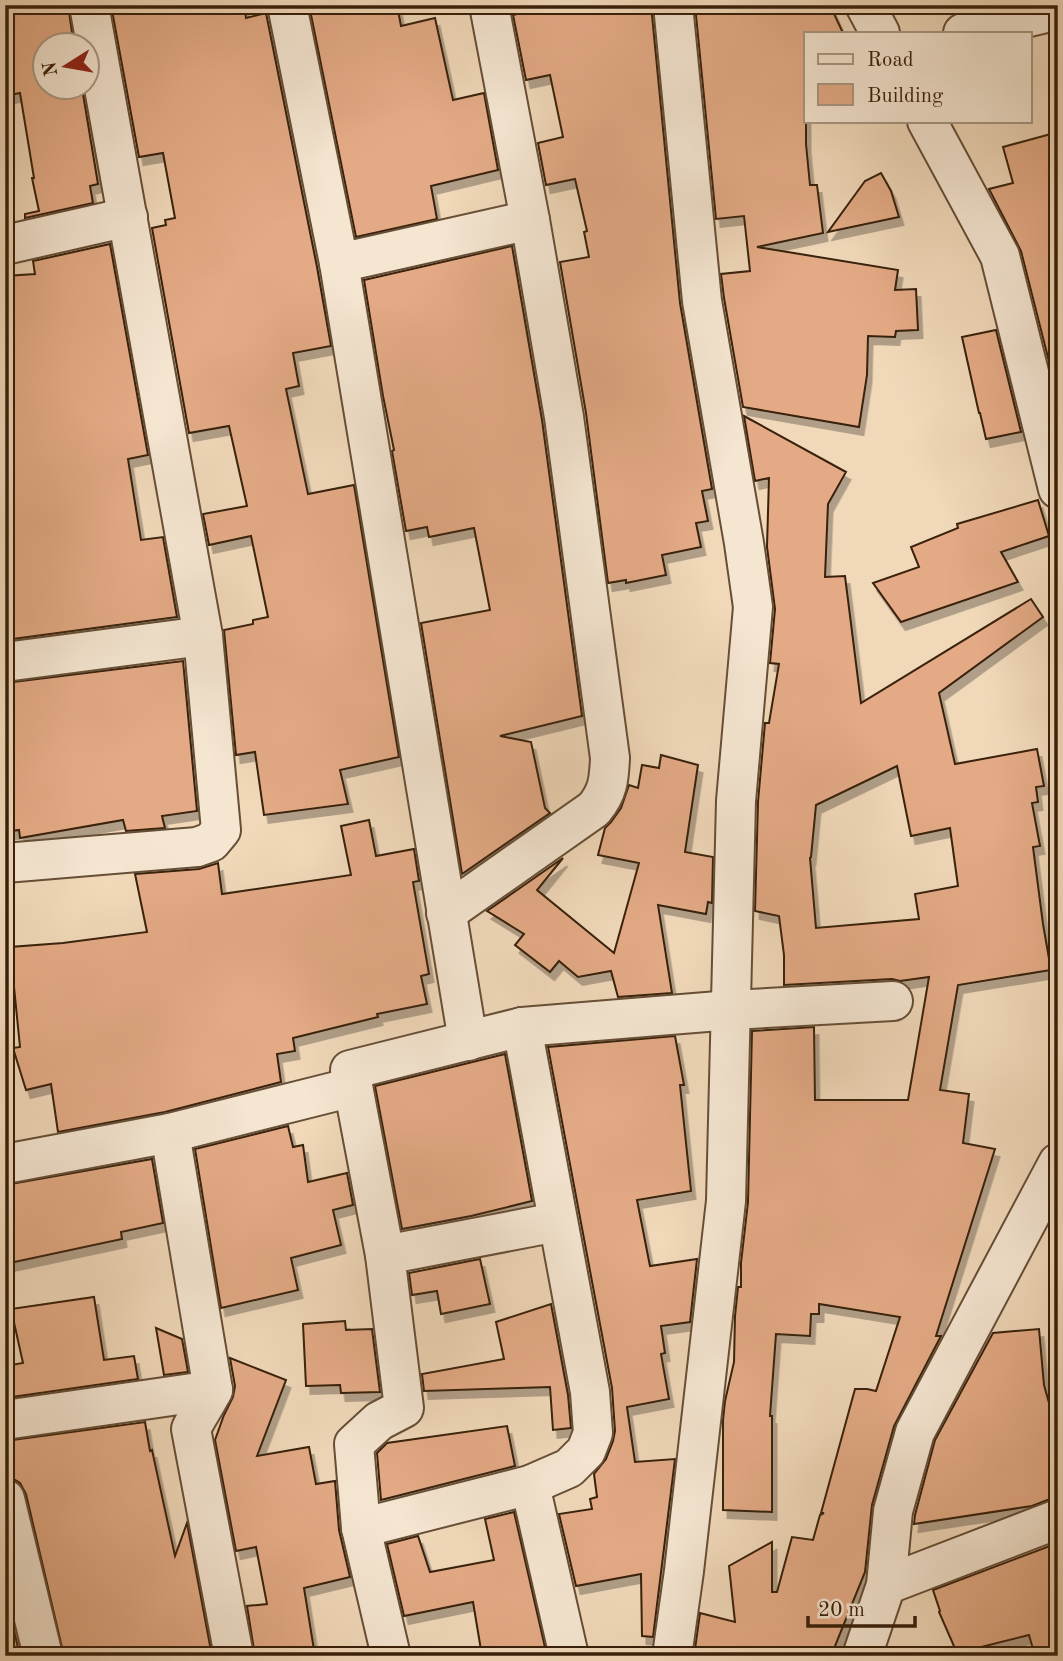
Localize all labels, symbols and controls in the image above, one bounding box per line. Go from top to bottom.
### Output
north arrow [32,32,102,102]
legend [804,32,1032,122]
text: Road [867,50,914,71]
text: N [41,59,62,78]
text: Building [867,86,944,107]
scale bar [808,1584,914,1628]
text: 20 m [818,1600,865,1621]

